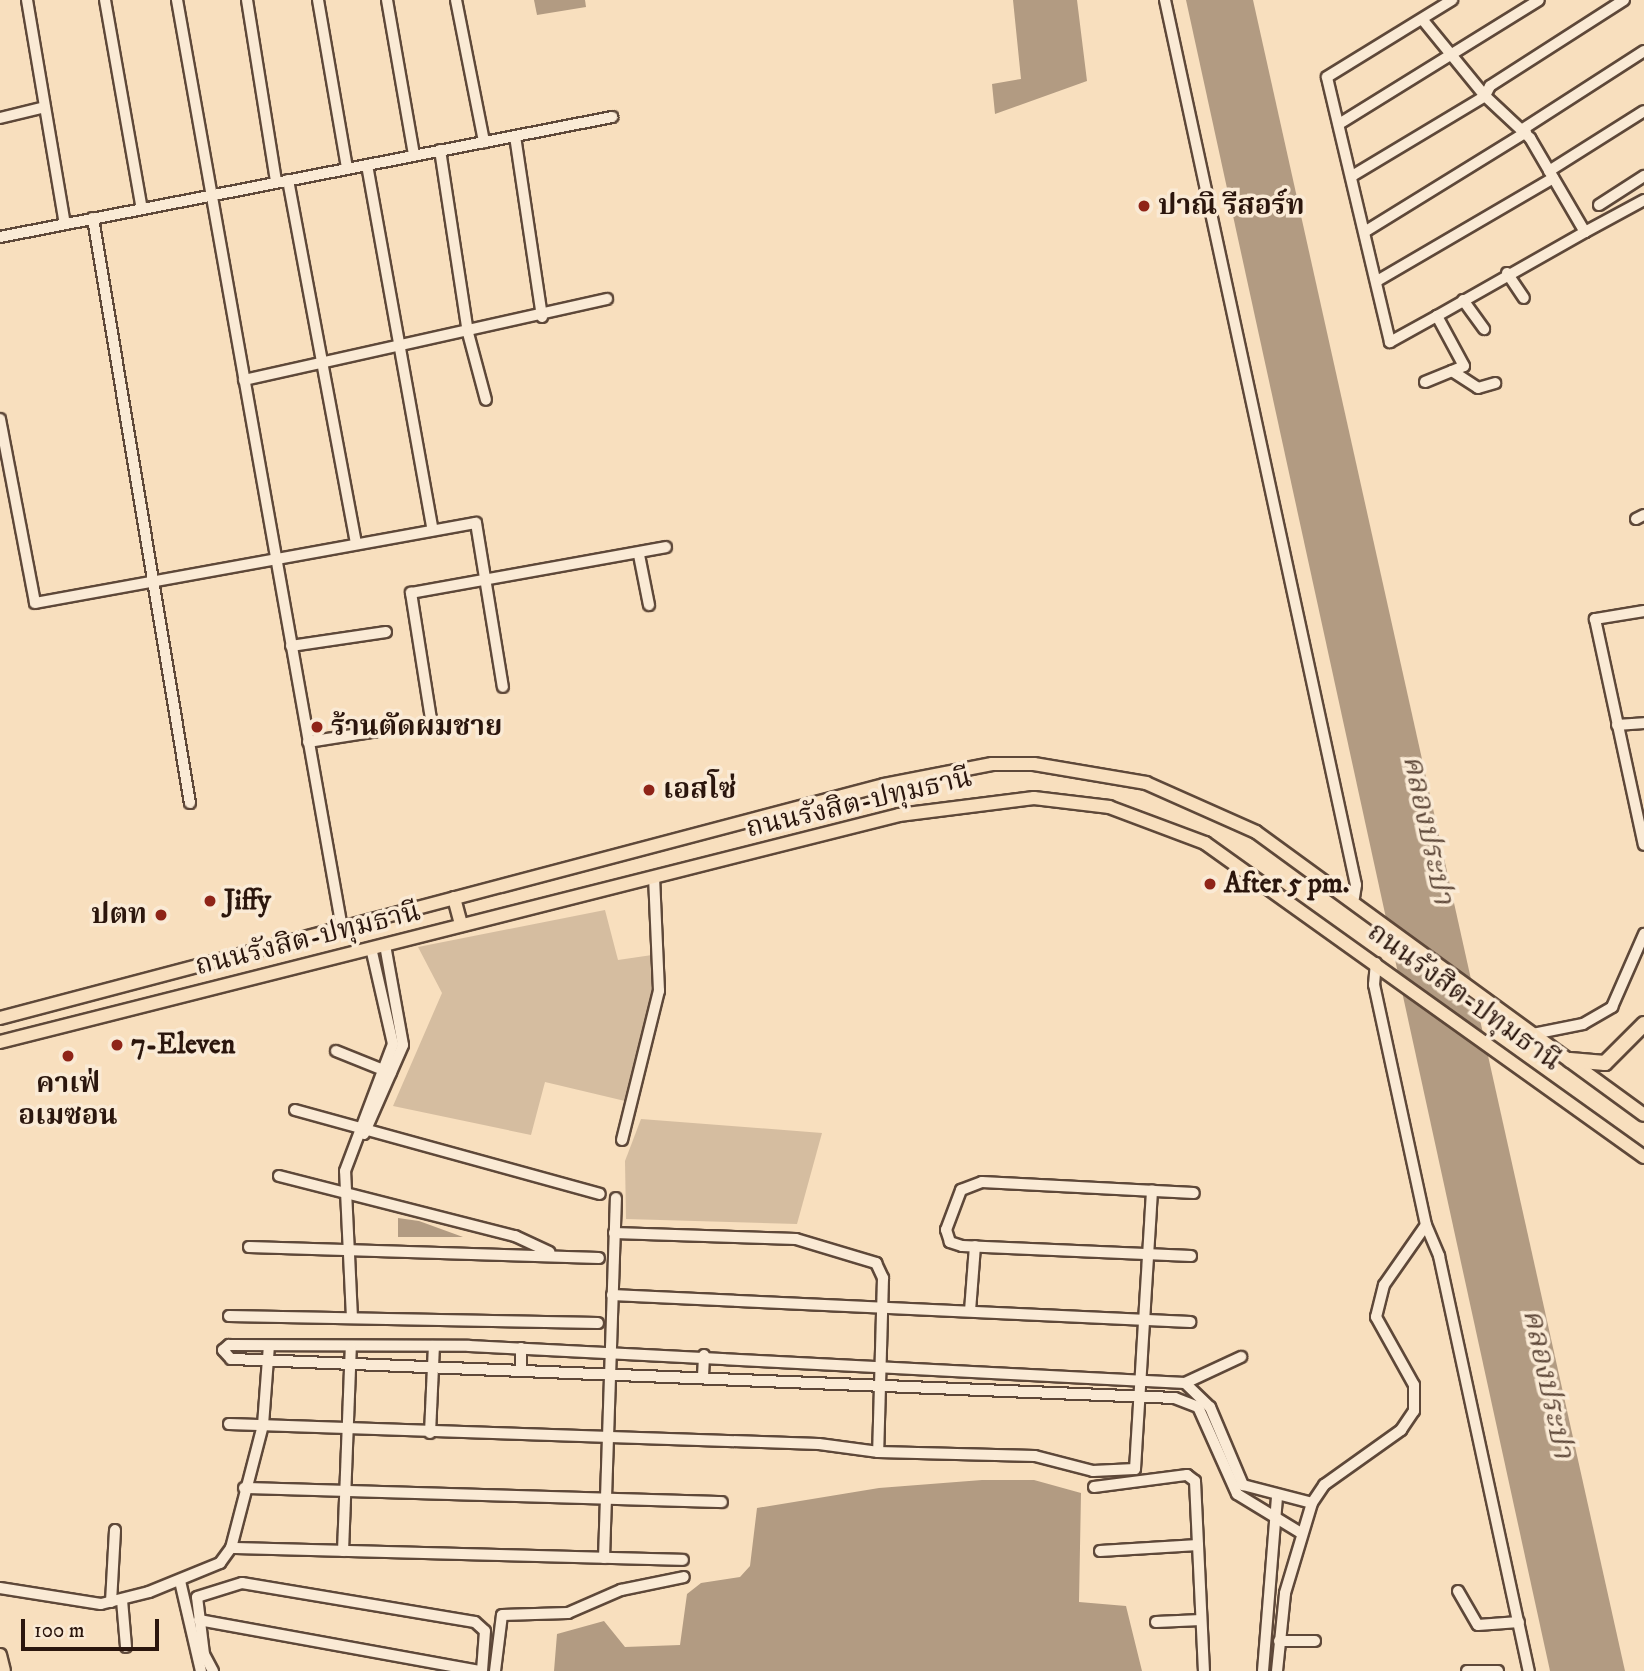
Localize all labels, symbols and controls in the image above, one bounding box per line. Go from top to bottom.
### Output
place label: ปาณิ รีสอร์ท [1158,189,1305,223]
marker: ปาณิ รีสอร์ท [1136,198,1152,214]
place label: ร้านตัดผมชาย [331,710,502,744]
marker: ร้านตัดผมชาย [309,719,325,735]
water label: คลองประปา [1394,752,1460,908]
street label: ถนนรังสิต-ปทุมธานี [743,761,975,845]
place label: เอสโซ่ [663,773,736,807]
marker: เอสโซ่ [641,782,657,798]
place label: After 5 pm. [1224,867,1349,901]
marker: After 5 pm. [1202,876,1218,892]
place label: Jiffy [224,884,271,918]
marker: Jiffy [202,893,218,909]
street label: ถนนรังสิต-ปทุมธานี [192,895,424,983]
place label: ปตท [91,898,147,932]
marker: ปตท [153,907,169,923]
street label: ถนนรังสิต-ปทุมธานี [1361,916,1567,1078]
place label: 7-Eleven [131,1028,235,1062]
marker: 7-Eleven [109,1037,125,1053]
marker: คาเฟ่ อเมซอน [60,1048,76,1064]
place label: คาเฟ่ อเมซอน [18,1067,118,1133]
water label: คลองประปา [1514,1306,1580,1462]
scale bar [24,1604,163,1648]
text: 100 m [34,1618,85,1644]

